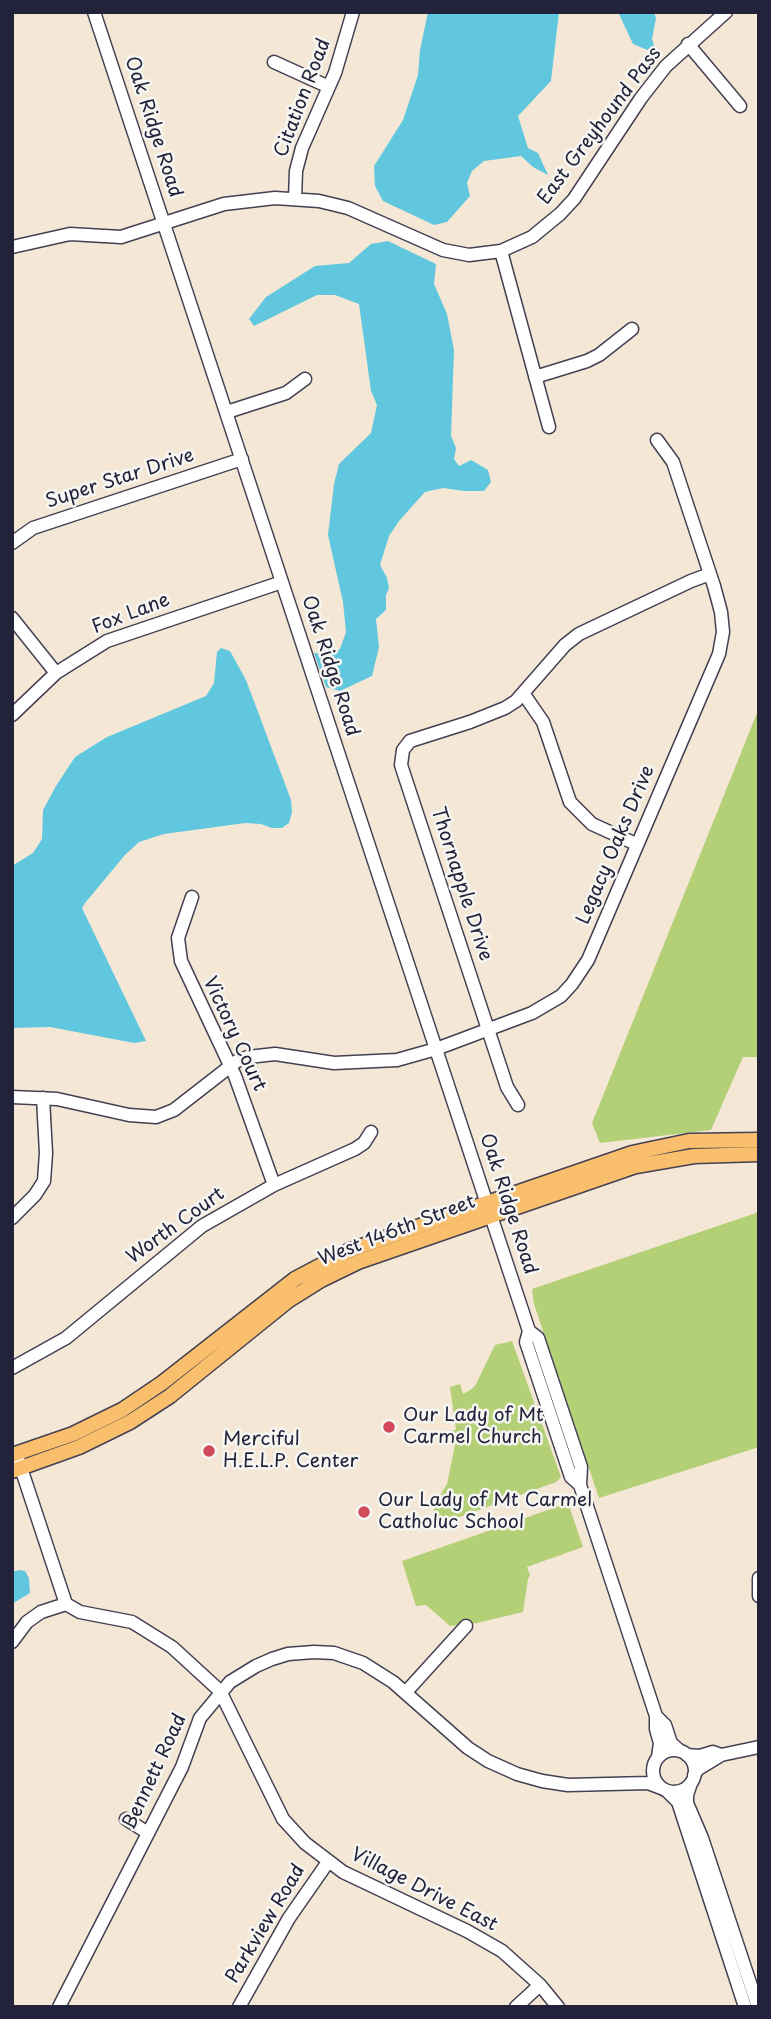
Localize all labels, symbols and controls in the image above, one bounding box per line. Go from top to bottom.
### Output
street label: Citation Road [270,36,336,160]
street label: East Greyhound Pass [533,43,667,209]
street label: Oak Ridge Road [119,54,187,200]
street label: Super Star Drive [43,444,197,514]
street label: Fox Lane [89,589,173,639]
street label: Oak Ridge Road [296,593,364,739]
street label: Legacy Oaks Drive [572,762,660,928]
street label: Thornapple Drive [425,804,497,964]
street label: Victory Court [198,973,270,1095]
street label: Oak Ridge Road [474,1131,542,1277]
street label: Worth Court [123,1183,229,1269]
street label: West 146th Street [315,1191,479,1271]
place label: Our Lady of Mt Carmel Church [403,1405,544,1449]
marker: Our Lady of Mt Carmel Church [381,1419,397,1435]
place label: Merciful H.E.L.P. Center [223,1429,358,1473]
marker: Merciful H.E.L.P. Center [201,1443,217,1459]
place label: Our Lady of Mt Carmel Catholuc School [378,1490,592,1534]
marker: Our Lady of Mt Carmel Catholuc School [356,1504,372,1520]
street label: Bennett Road [118,1711,192,1833]
street label: Village Drive East [347,1843,501,1937]
street label: Parkview Road [222,1861,310,1987]

